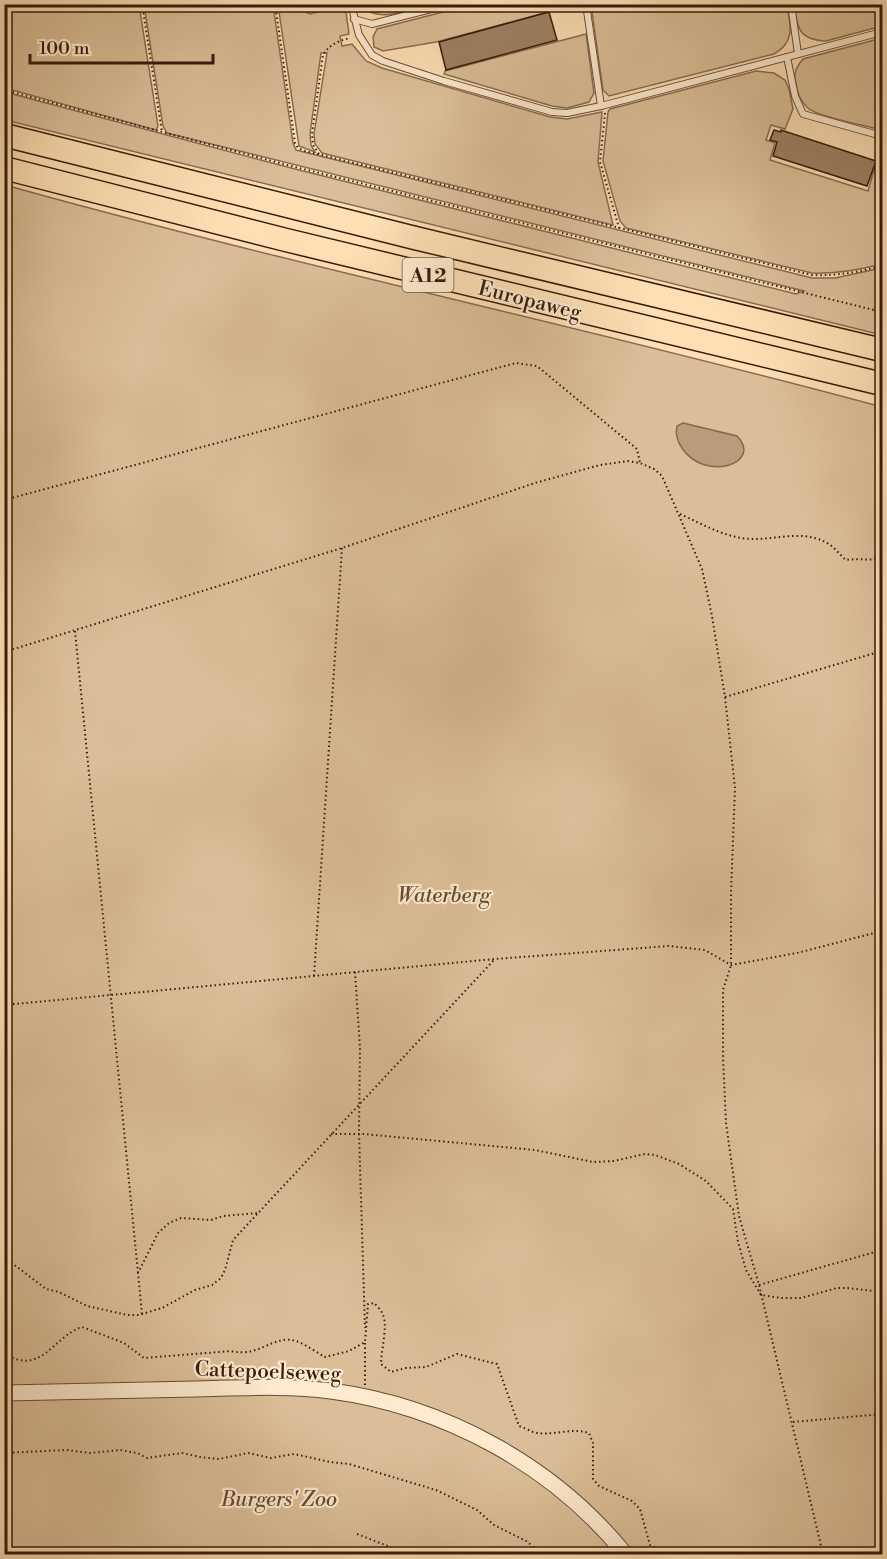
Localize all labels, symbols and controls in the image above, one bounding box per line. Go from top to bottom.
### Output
scale bar [30,27,213,65]
text: 100 m [39,37,90,60]
road number: A12 [402,258,454,292]
street label: Europaweg [475,276,584,326]
park label: Waterberg [398,883,492,909]
street label: Cattepoelseweg [194,1356,342,1388]
park label: Burgers' Zoo [220,1487,337,1513]

